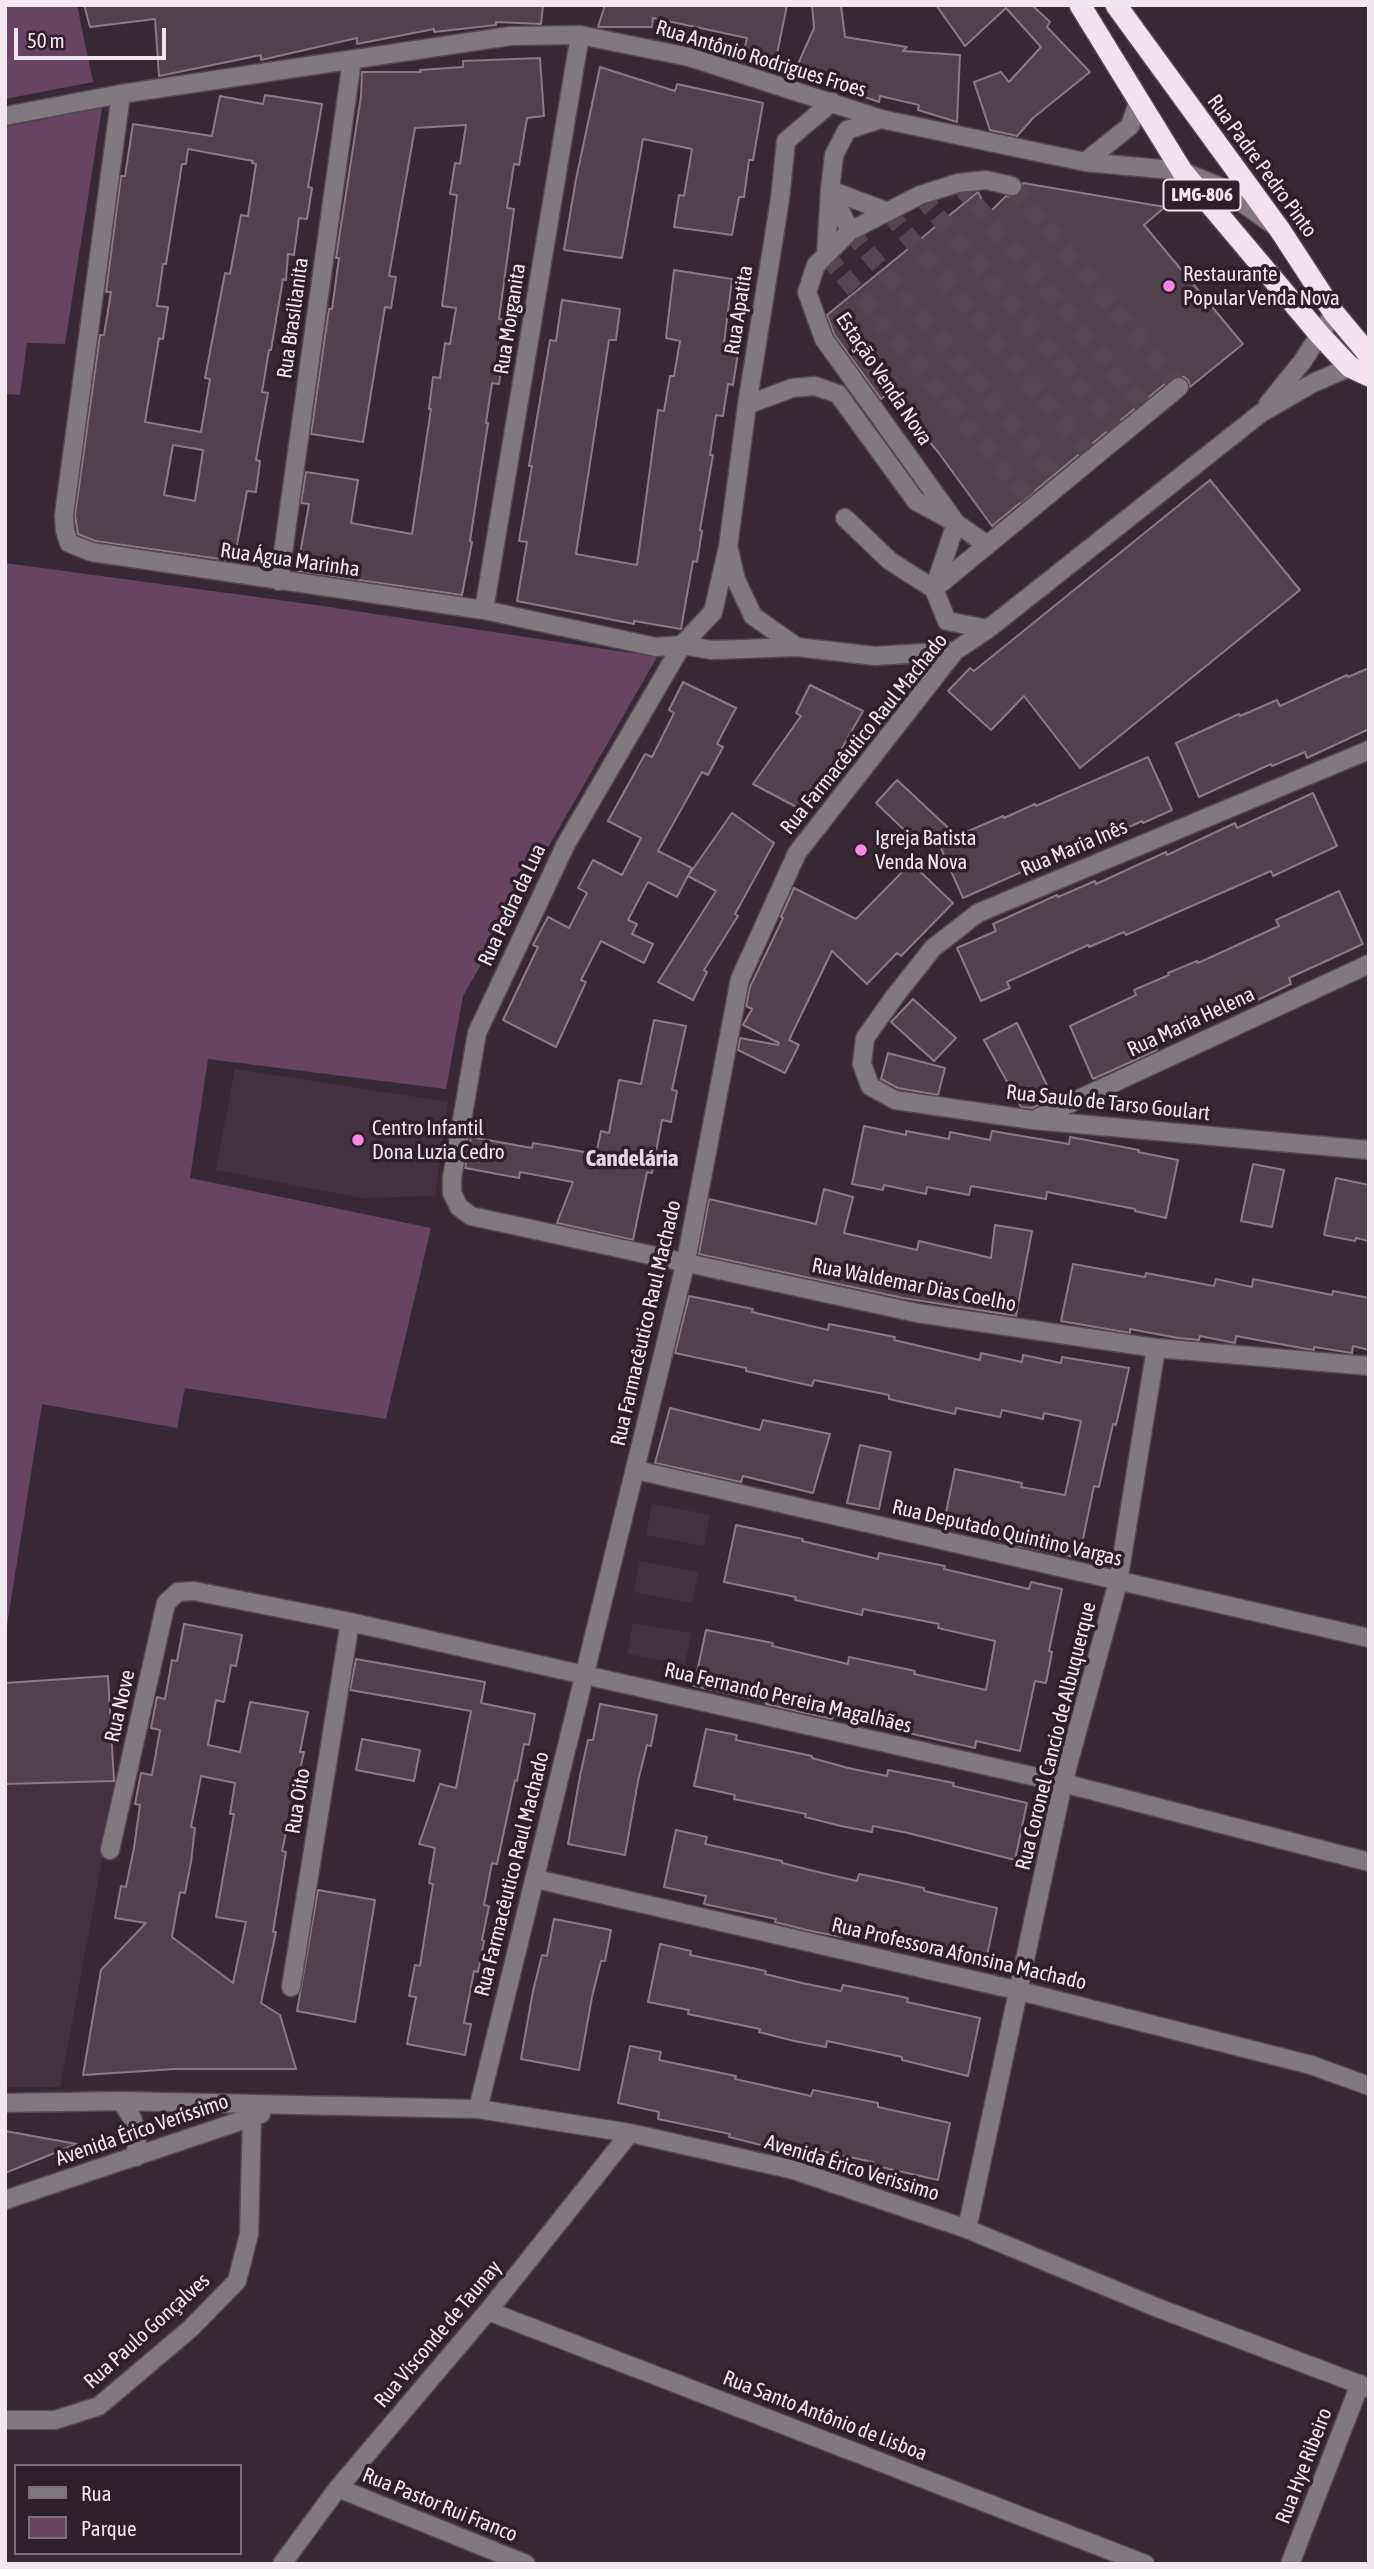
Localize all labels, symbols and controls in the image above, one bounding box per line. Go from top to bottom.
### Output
scale bar [18,14,170,58]
street label: Rua Antônio Rodrigues Froes [653,15,869,103]
text: 50 m [27,28,65,52]
street label: Rua Padre Pedro Pinto [1202,90,1322,242]
road number: LMG-806 [1164,180,1240,210]
street label: Rua Brasilianita [272,256,314,380]
place label: Restaurante Popular Venda Nova [1183,261,1340,311]
street label: Rua Morganita [489,262,531,376]
street label: Rua Apatita [720,264,758,356]
marker: Restaurante Popular Venda Nova [1161,278,1177,294]
street label: Estação Venda Nova [830,308,938,450]
street label: Rua Água Marinha [219,538,361,582]
street label: Rua Farmacêutico Raul Machado [775,628,953,840]
street label: Rua Maria Inês [1017,814,1131,882]
place label: Igreja Batista Venda Nova [875,825,976,875]
street label: Rua Pedra da Lua [473,840,551,970]
marker: Igreja Batista Venda Nova [853,842,869,858]
street label: Rua Maria Helena [1123,982,1259,1062]
street label: Rua Saulo de Tarso Goulart [1005,1080,1211,1126]
place label: Centro Infantil Dona Luzia Cedro [372,1115,505,1165]
marker: Centro Infantil Dona Luzia Cedro [350,1132,366,1148]
district label: Candelária [585,1145,679,1173]
street label: Rua Farmacêutico Raul Machado [605,1198,687,1448]
street label: Rua Waldemar Dias Coelho [810,1253,1018,1317]
street label: Rua Deputado Quintino Vargas [890,1494,1124,1572]
street label: Rua Coronel Cancio de Albuquerque [1010,1599,1102,1873]
street label: Rua Fernando Pereira Magalhães [662,1657,914,1739]
street label: Rua Nove [99,1667,141,1745]
street label: Rua Farmacêutico Raul Machado [469,1749,555,1999]
street label: Rua Oito [280,1766,316,1836]
street label: Rua Professora Afonsina Machado [829,1912,1089,1996]
street label: Avenida Érico Veríssimo [52,2089,232,2171]
street label: Avenida Érico Verissimo [762,2129,942,2207]
street label: Rua Visconde de Taunay [369,2255,507,2413]
street label: Rua Paulo Gonçalves [79,2268,215,2394]
street label: Rua Santo Antônio de Lisboa [719,2365,931,2467]
street label: Rua Hye Ribeiro [1270,2405,1338,2527]
street label: Rua Pastor Rui Franco [359,2462,521,2548]
legend [14,2464,242,2555]
text: Rua [81,2481,111,2505]
text: Parque [81,2516,136,2540]

